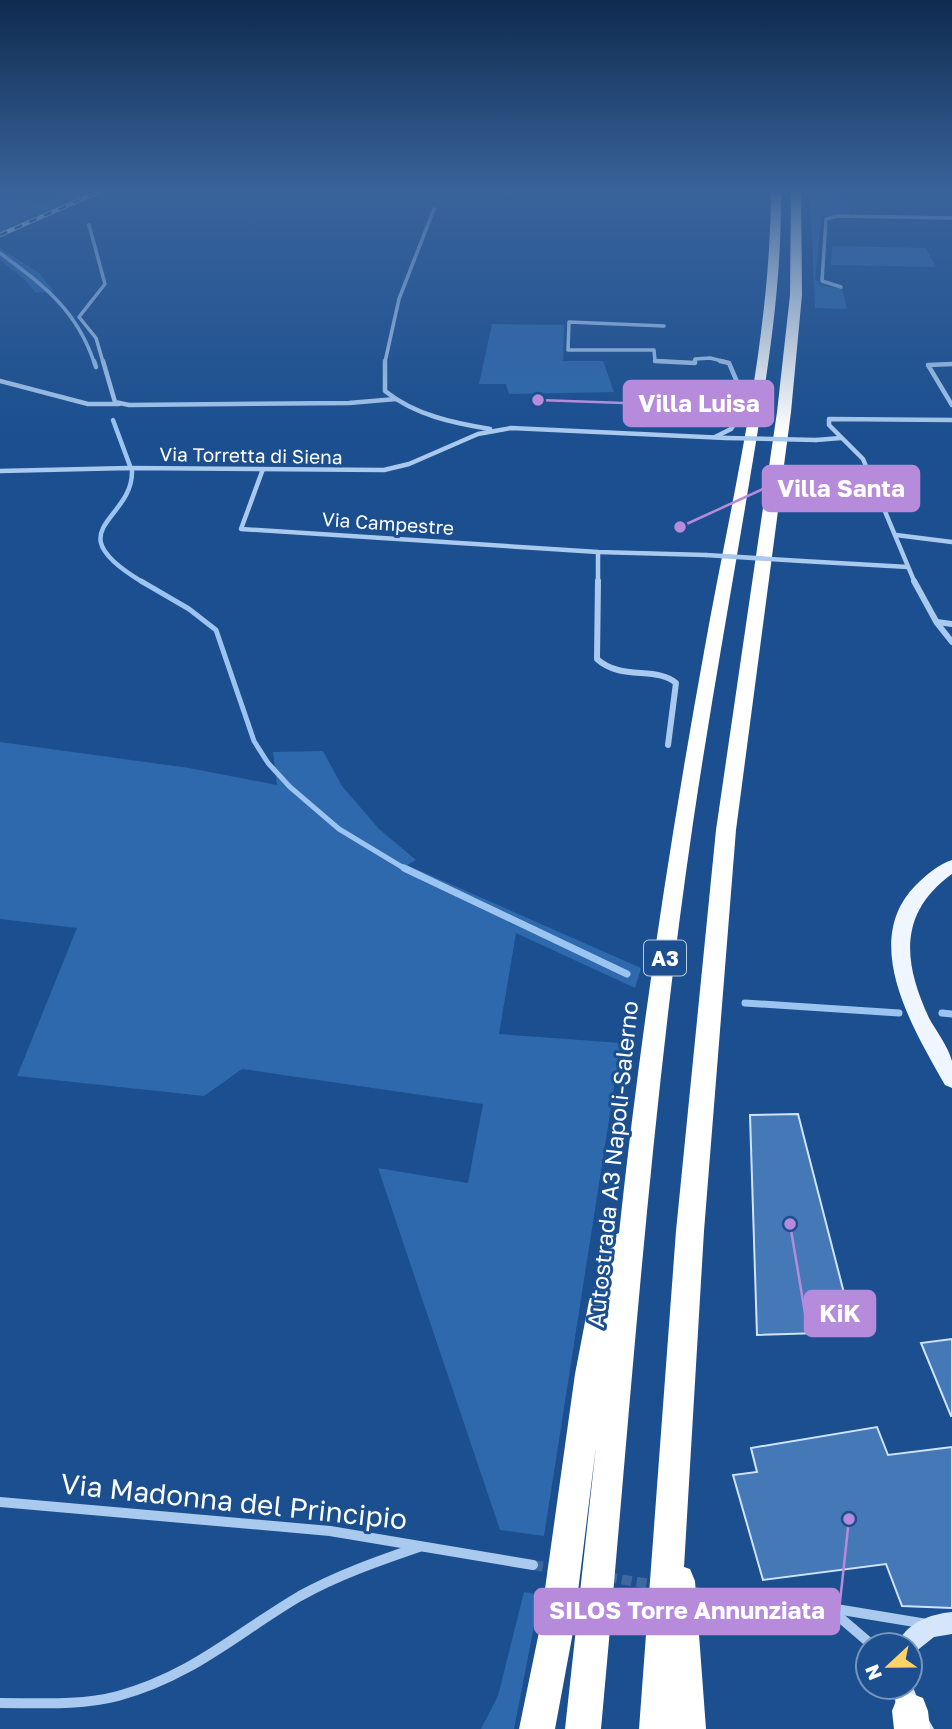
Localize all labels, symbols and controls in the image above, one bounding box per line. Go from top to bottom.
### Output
callout: Villa Luisa [624,381,773,426]
text: Villa Luisa [638,388,760,417]
street label: Via Torretta di Siena [159,442,343,468]
callout: Villa Santa [763,466,919,511]
text: Villa Santa [777,473,905,502]
street label: Via Campestre [321,507,455,539]
road number: A3 [644,940,686,976]
street label: Autostrada A3 Napoli-Salerno [581,999,643,1329]
callout: KiK [805,1291,875,1336]
text: KiK [819,1298,861,1327]
street label: Via Madonna del Principio [59,1466,409,1536]
callout: SILOS Torre Annunziata [535,1589,839,1634]
text: SILOS Torre Annunziata [549,1595,825,1624]
north arrow [854,1631,924,1701]
text: N [859,1662,886,1684]

